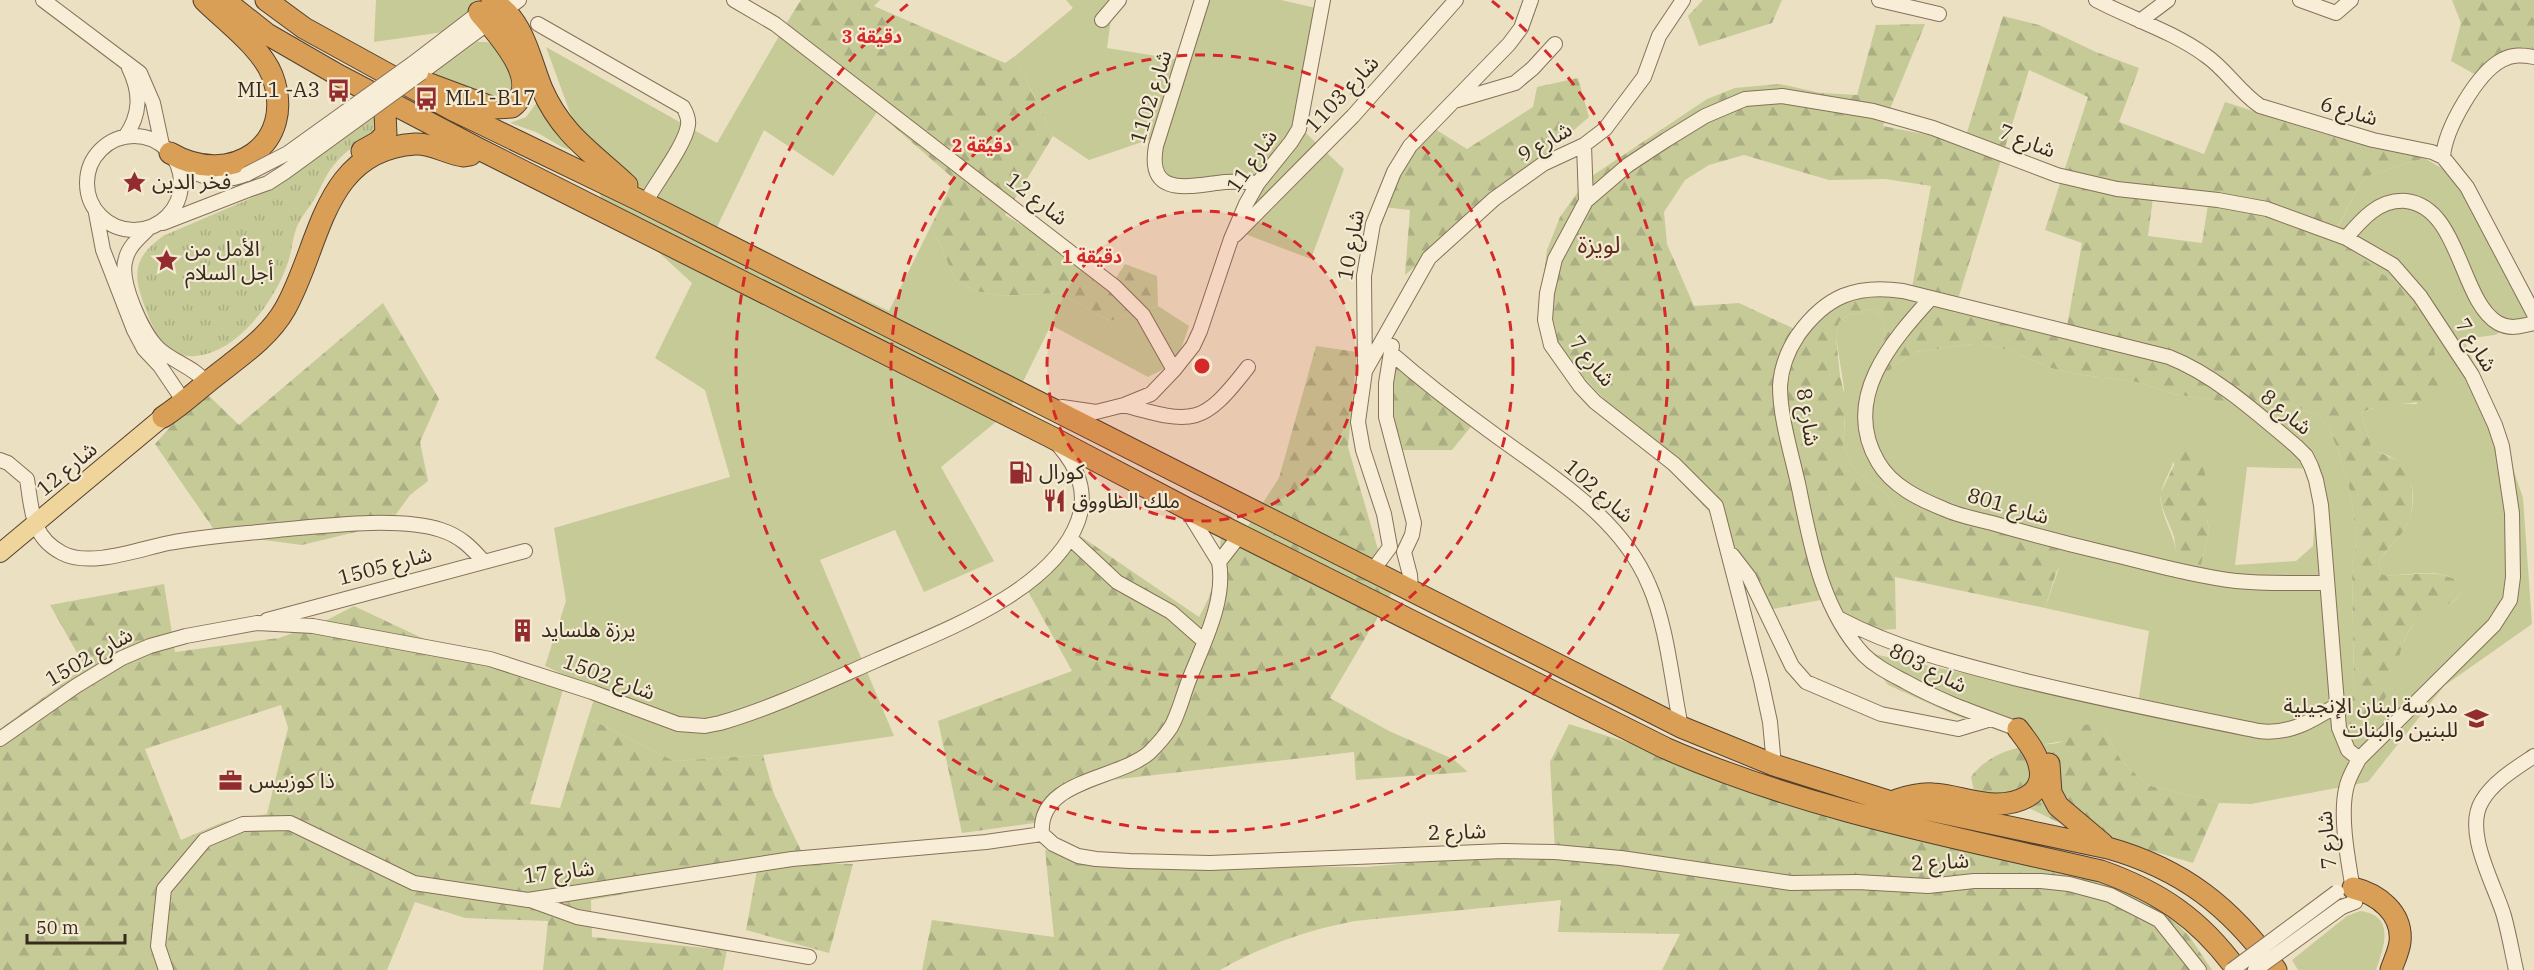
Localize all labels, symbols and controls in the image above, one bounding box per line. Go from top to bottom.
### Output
text: 3 دقيقة [842,25,902,48]
street label: شارع 1102 [1123,47,1179,147]
street label: شارع 1103 [1298,49,1386,139]
place label: ML1 -A3 [237,75,320,103]
bus stop icon: ML1 -A3 [325,77,351,103]
place label: ML1-B17 [445,83,536,111]
bus stop icon: ML1-B17 [414,85,440,111]
street label: شارع 6 [2317,89,2381,133]
street label: شارع 9 [1512,114,1578,170]
street label: شارع 7 [1994,117,2060,165]
street label: شارع 11 [1219,123,1285,199]
text: 2 دقيقة [952,134,1012,157]
street label: شارع 12 [1000,165,1074,233]
place label: فخر الدين [152,167,231,195]
place icon: فخر الدين [121,169,147,195]
street label: شارع 10 [1330,207,1372,283]
district label: لويزة [1577,228,1621,260]
place label: الأمل من أجل السلام [185,234,274,289]
text: 1 دقيقة [1062,245,1122,268]
place icon: الأمل من أجل السلام [154,248,180,274]
street label: شارع 7 [2448,312,2504,378]
street label: شارع 7 [1562,329,1622,393]
centre of rings [1192,356,1212,376]
street label: شارع 8 [2254,382,2318,442]
street label: شارع 8 [1789,386,1827,448]
street label: شارع 12 [30,435,104,503]
street label: شارع 102 [1558,452,1640,530]
place label: كورال [1039,457,1085,485]
fuel station icon: كورال [1008,459,1034,485]
street label: شارع 801 [1964,480,2052,532]
place label: ملك الطاووق [1072,486,1180,514]
restaurant icon: ملك الطاووق [1041,488,1067,514]
street label: شارع 1505 [335,539,435,593]
place label: يرزة هلسايد [541,615,636,643]
building icon: يرزة هلسايد [510,617,536,643]
street label: شارع 1502 [40,620,138,694]
street label: شارع 803 [1884,636,1972,700]
street label: شارع 1502 [559,646,659,708]
place label: مدرسة لبنان الإنجيلية للبنين والبنات [2284,691,2458,743]
school or university icon: مدرسة لبنان الإنجيلية للبنين والبنات [2463,705,2489,731]
place label: ذا كوزبيس [249,766,335,794]
office icon: ذا كوزبيس [218,768,244,794]
street label: شارع 7 [2310,810,2344,870]
street label: شارع 2 [1427,816,1487,848]
street label: شارع 2 [1910,845,1970,879]
street label: شارع 17 [522,853,596,891]
scale bar [27,907,124,945]
text: 50 m [36,916,79,939]

